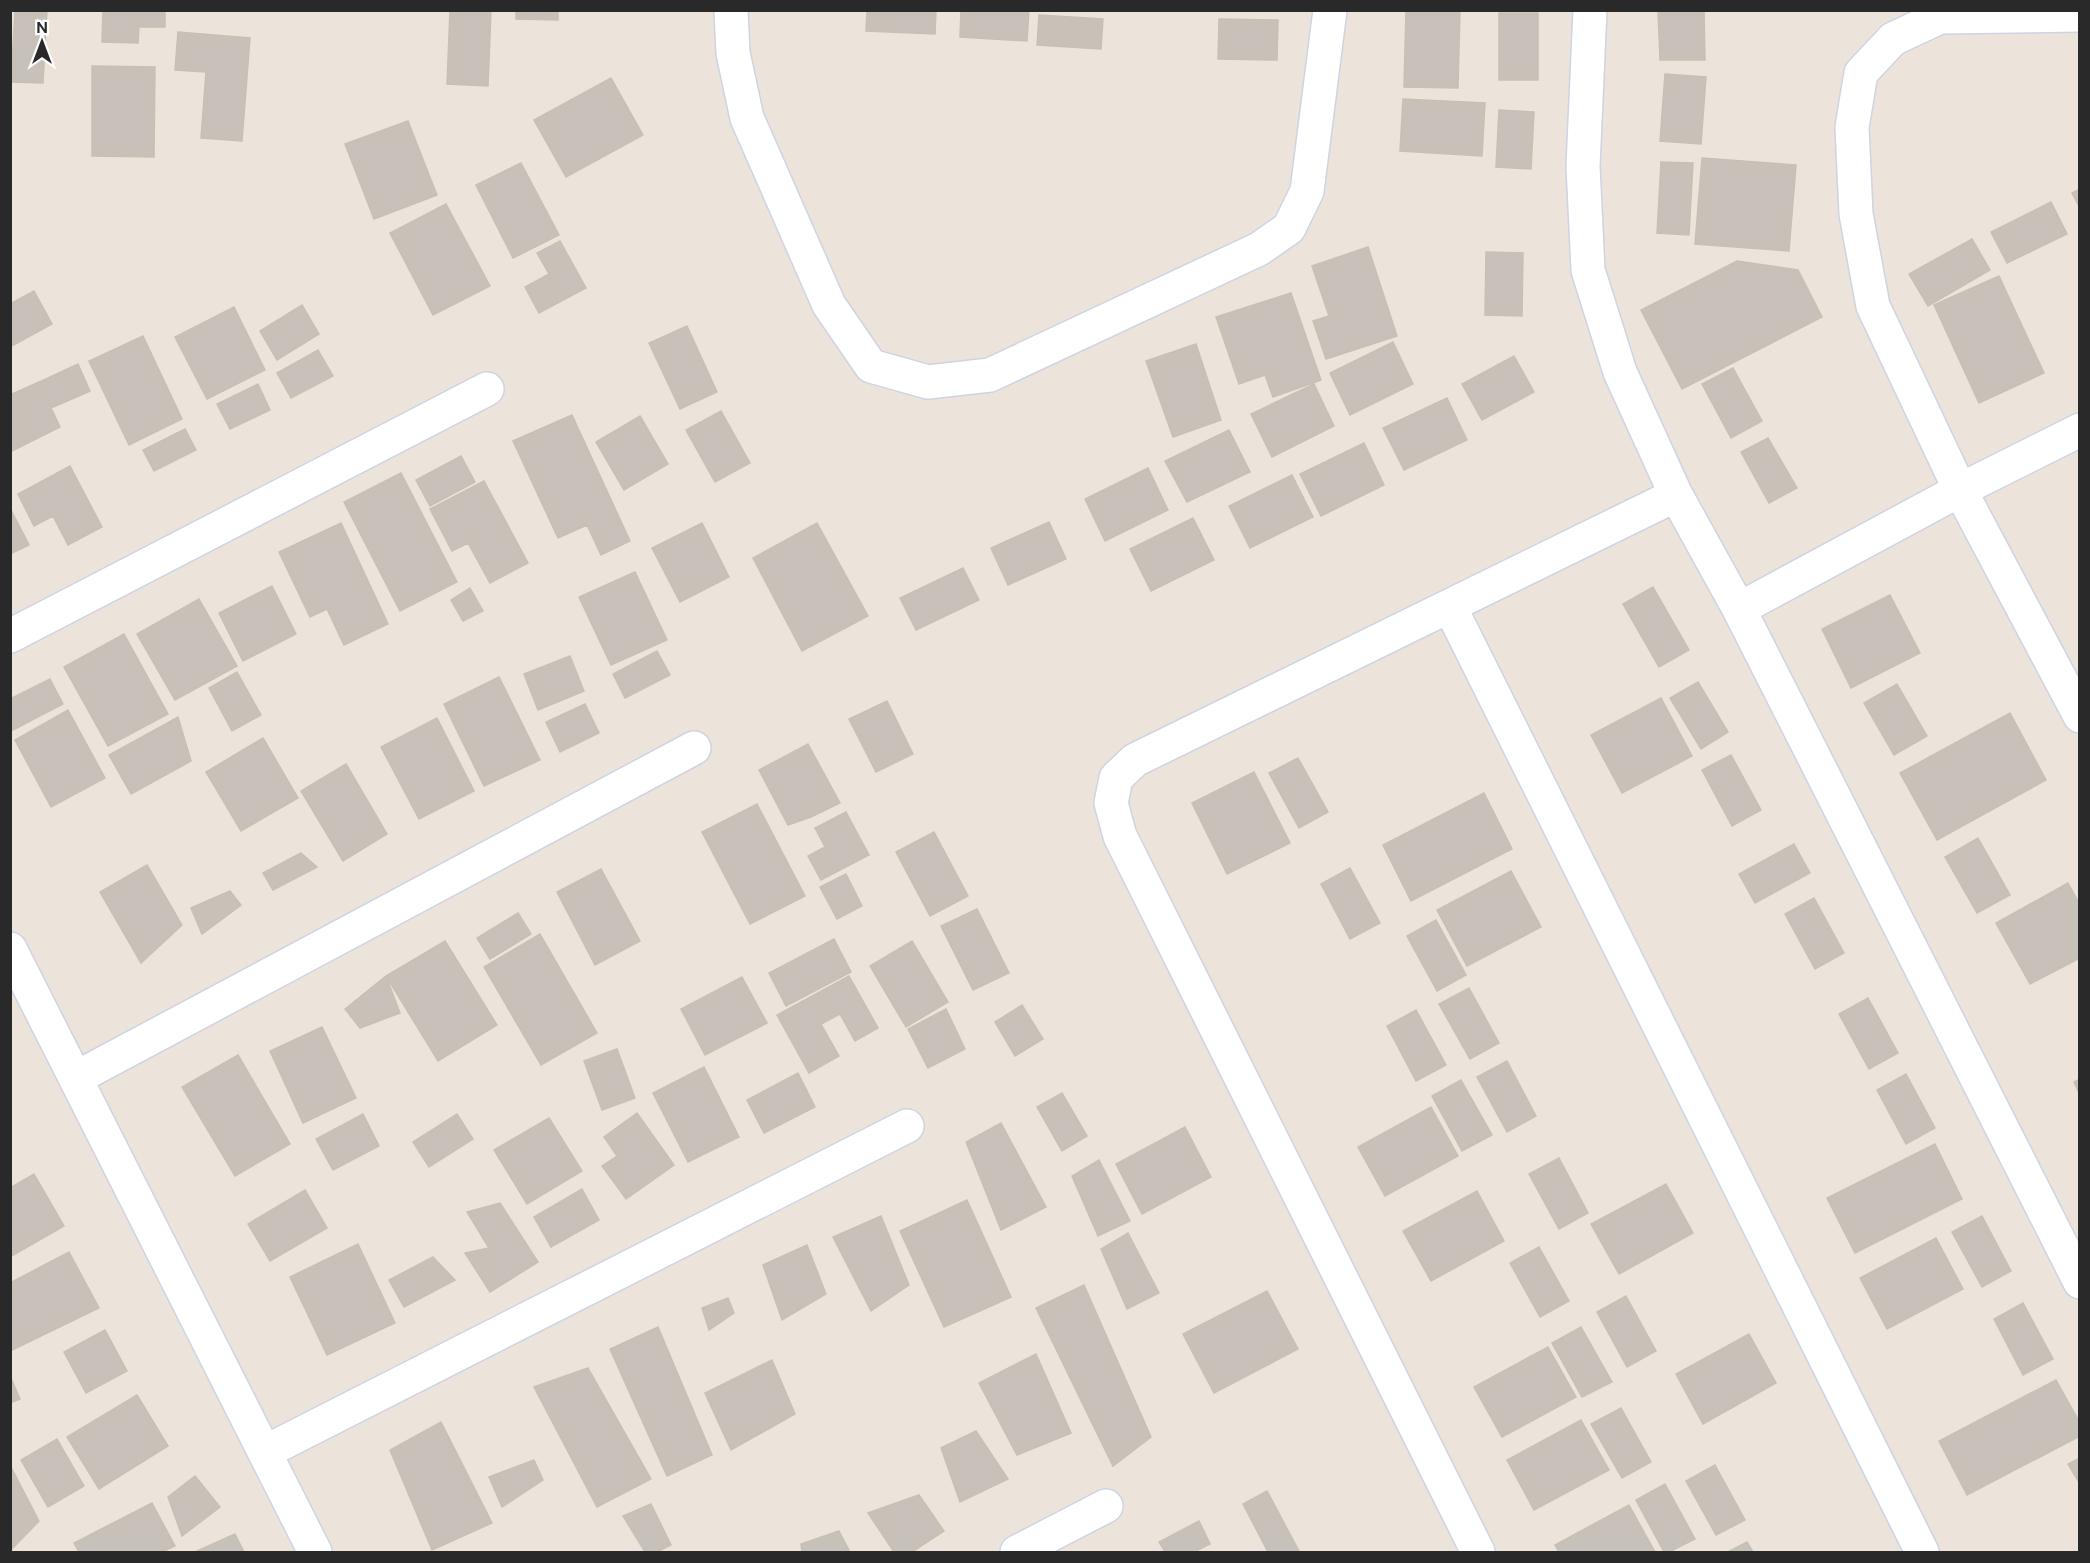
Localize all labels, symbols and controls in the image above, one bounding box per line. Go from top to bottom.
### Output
north arrow [12,12,72,72]
text: N [36,17,48,38]

